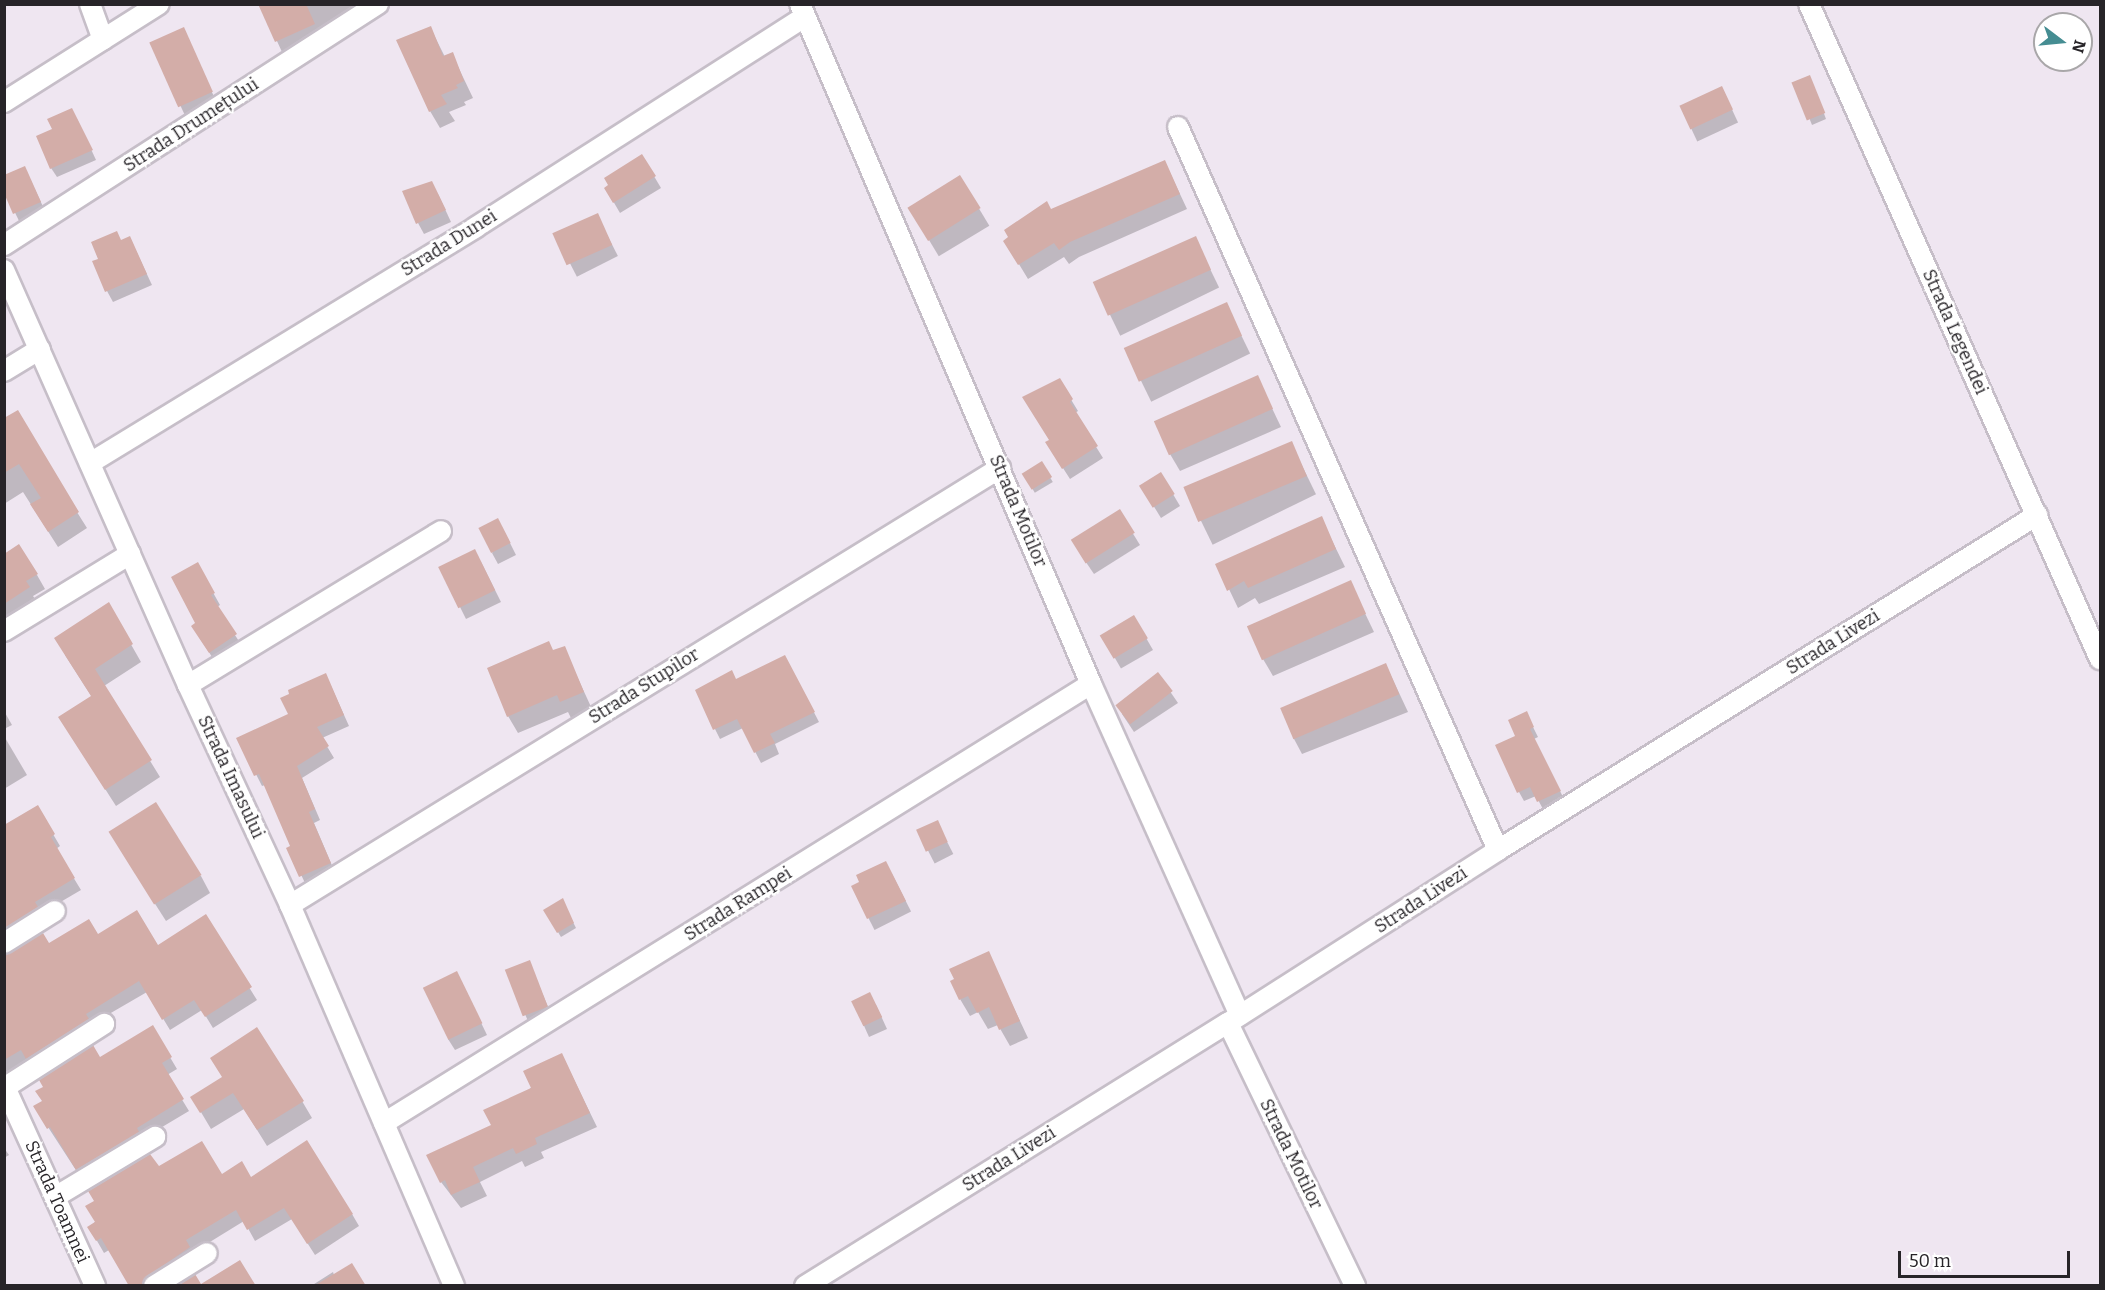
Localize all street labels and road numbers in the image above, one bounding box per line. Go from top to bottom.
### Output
street label: Strada Drumețului [120,73,262,177]
street label: Strada Dunei [397,205,501,281]
street label: Strada Legendei [1918,266,1992,398]
street label: Strada Motilor [985,452,1051,570]
street label: Strada Livezi [1782,605,1884,679]
street label: Strada Stupilor [585,643,703,729]
street label: Strada Imasului [193,712,269,842]
street label: Strada Rampei [680,862,796,946]
street label: Strada Livezi [1371,862,1471,938]
street label: Strada Motilor [1255,1095,1327,1213]
street label: Strada Livezi [958,1122,1060,1196]
street label: Strada Toamnei [20,1137,94,1267]

